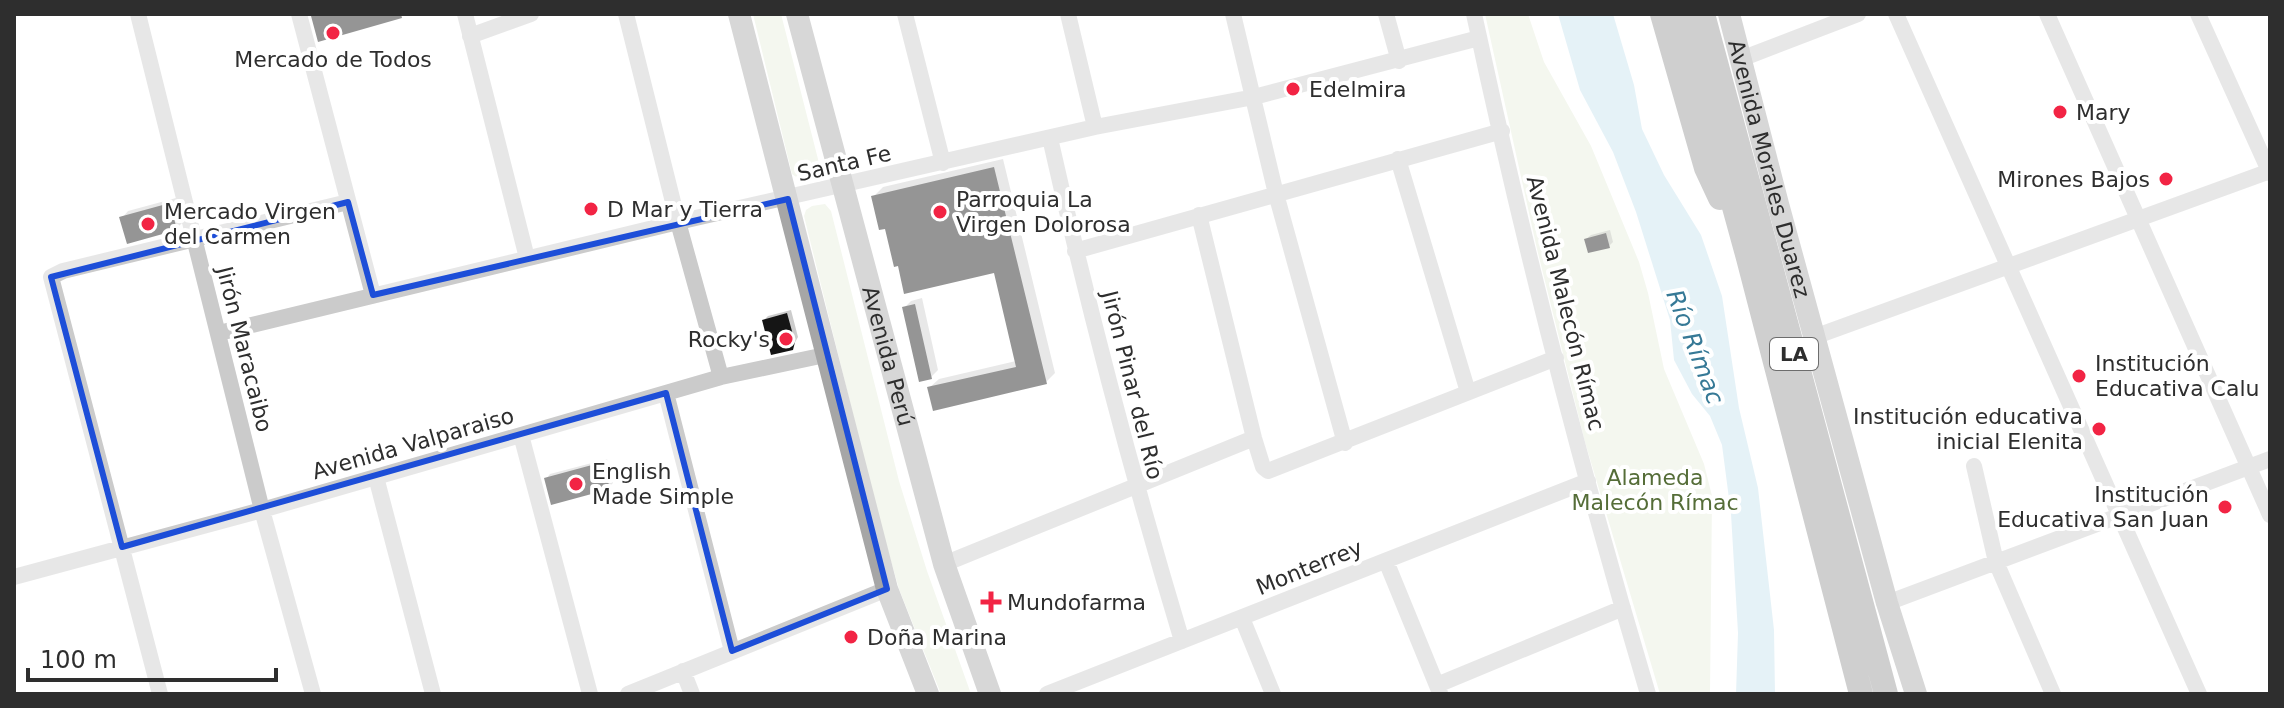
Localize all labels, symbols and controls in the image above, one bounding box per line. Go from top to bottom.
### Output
marker: Mercado de Todos [324,24,342,42]
street label: Avenida Morales Duarez [1723,37,1815,301]
place label: Mercado de Todos [234,47,432,72]
place label: Edelmira [1309,77,1407,102]
marker: Edelmira [1284,80,1302,98]
place label: Mary [2076,100,2131,125]
marker: Mary [2051,103,2069,121]
street label: Santa Fe [795,141,893,186]
place label: Mirones Bajos [1997,167,2150,192]
marker: Mirones Bajos [2157,170,2175,188]
street label: Avenida Malecón Rímac [1522,173,1609,433]
place label: Parroquia La Virgen Dolorosa [956,187,1131,237]
place label: D Mar y Tierra [607,197,763,222]
place label: Mercado Virgen del Carmen [164,199,336,249]
marker: D Mar y Tierra [582,200,600,218]
marker: Parroquia La Virgen Dolorosa [931,203,949,221]
marker: Mercado Virgen del Carmen [139,215,157,233]
street label: Jirón Maracaibo [211,262,277,434]
street label: Avenida Perú [857,283,919,429]
street label: Jirón Pinar del Río [1097,286,1168,482]
water label: Río Rímac [1660,286,1730,408]
place label: Rocky's [688,327,770,352]
marker: Rocky's [777,330,795,348]
road number: LA [1770,338,1818,370]
place label: Institución Educativa Calu [2095,351,2260,401]
marker: Institución Educativa Calu [2070,367,2088,385]
street label: Avenida Valparaiso [309,403,517,484]
place label: Institución educativa inicial Elenita [1853,404,2083,454]
marker: Institución educativa inicial Elenita [2090,420,2108,438]
place label: English Made Simple [592,459,734,509]
park label: Alameda Malecón Rímac [1571,465,1739,515]
marker: English Made Simple [567,475,585,493]
place label: Institución Educativa San Juan [1997,482,2209,532]
marker: Institución Educativa San Juan [2216,498,2234,516]
street label: Monterrey [1252,535,1366,600]
place label: Mundofarma [1007,590,1146,615]
marker: Mundofarma [982,593,1000,611]
place label: Doña Marina [867,625,1007,650]
marker: Doña Marina [842,628,860,646]
scale bar [28,632,276,682]
text: 100 m [40,646,117,674]

